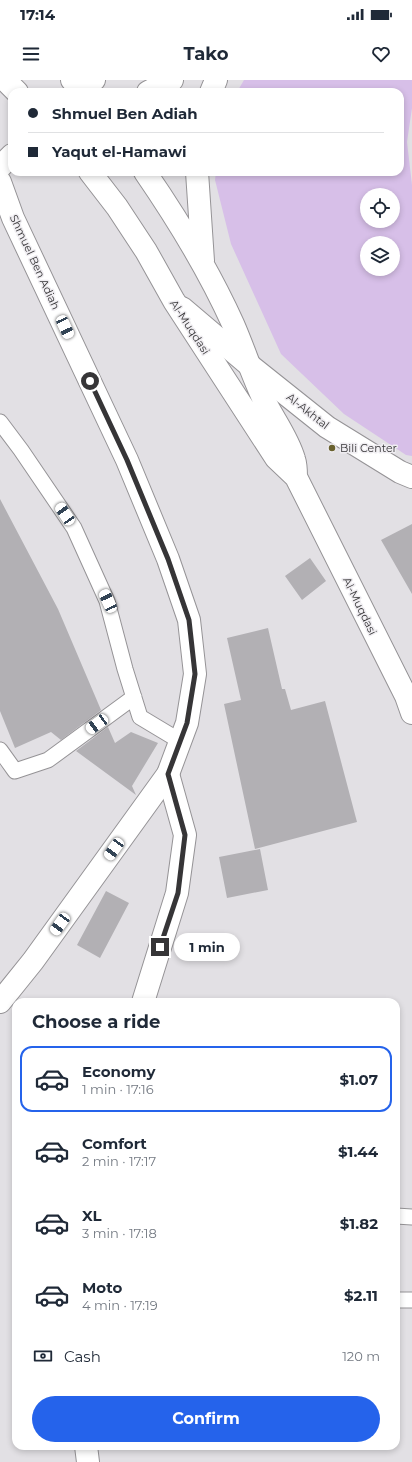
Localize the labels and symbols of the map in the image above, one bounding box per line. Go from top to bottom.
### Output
street label: Shmuel Ben Adiah [7,212,63,312]
street label: Al-Muqdasi [167,297,213,357]
car [54,314,76,340]
route start [81,372,99,390]
street label: Al-Akhtal [284,390,332,432]
place label: Bili Center [340,441,397,455]
marker: Bili Center [327,443,337,453]
car [53,501,77,527]
street label: Al-Muqdasi [340,575,380,637]
car [97,588,119,614]
car [84,712,110,736]
car [102,836,126,862]
car [48,911,72,937]
callout: 1 min [174,933,240,961]
route end [151,938,169,956]

